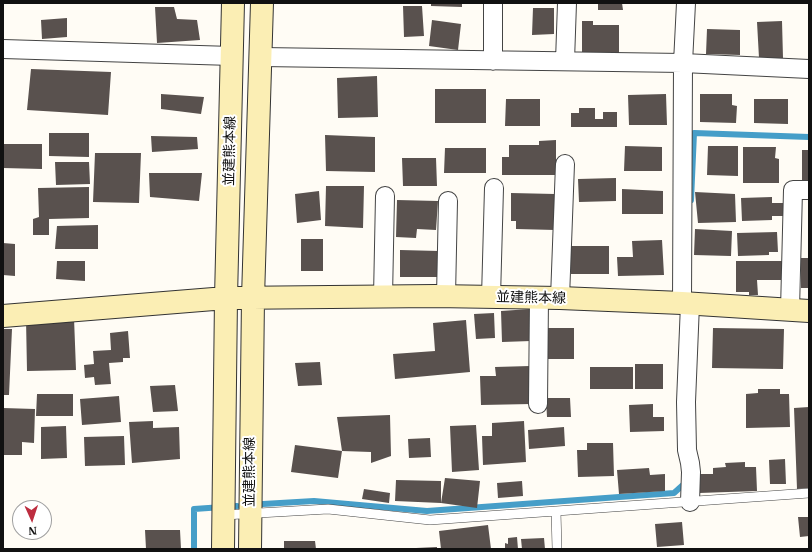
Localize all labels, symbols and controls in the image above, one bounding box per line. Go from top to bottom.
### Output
street label: 並建熊本線 [221,116,239,186]
street label: 並建熊本線 [496,289,566,307]
street label: 並建熊本線 [242,437,258,507]
north arrow [12,500,52,540]
text: N [28,524,37,538]

